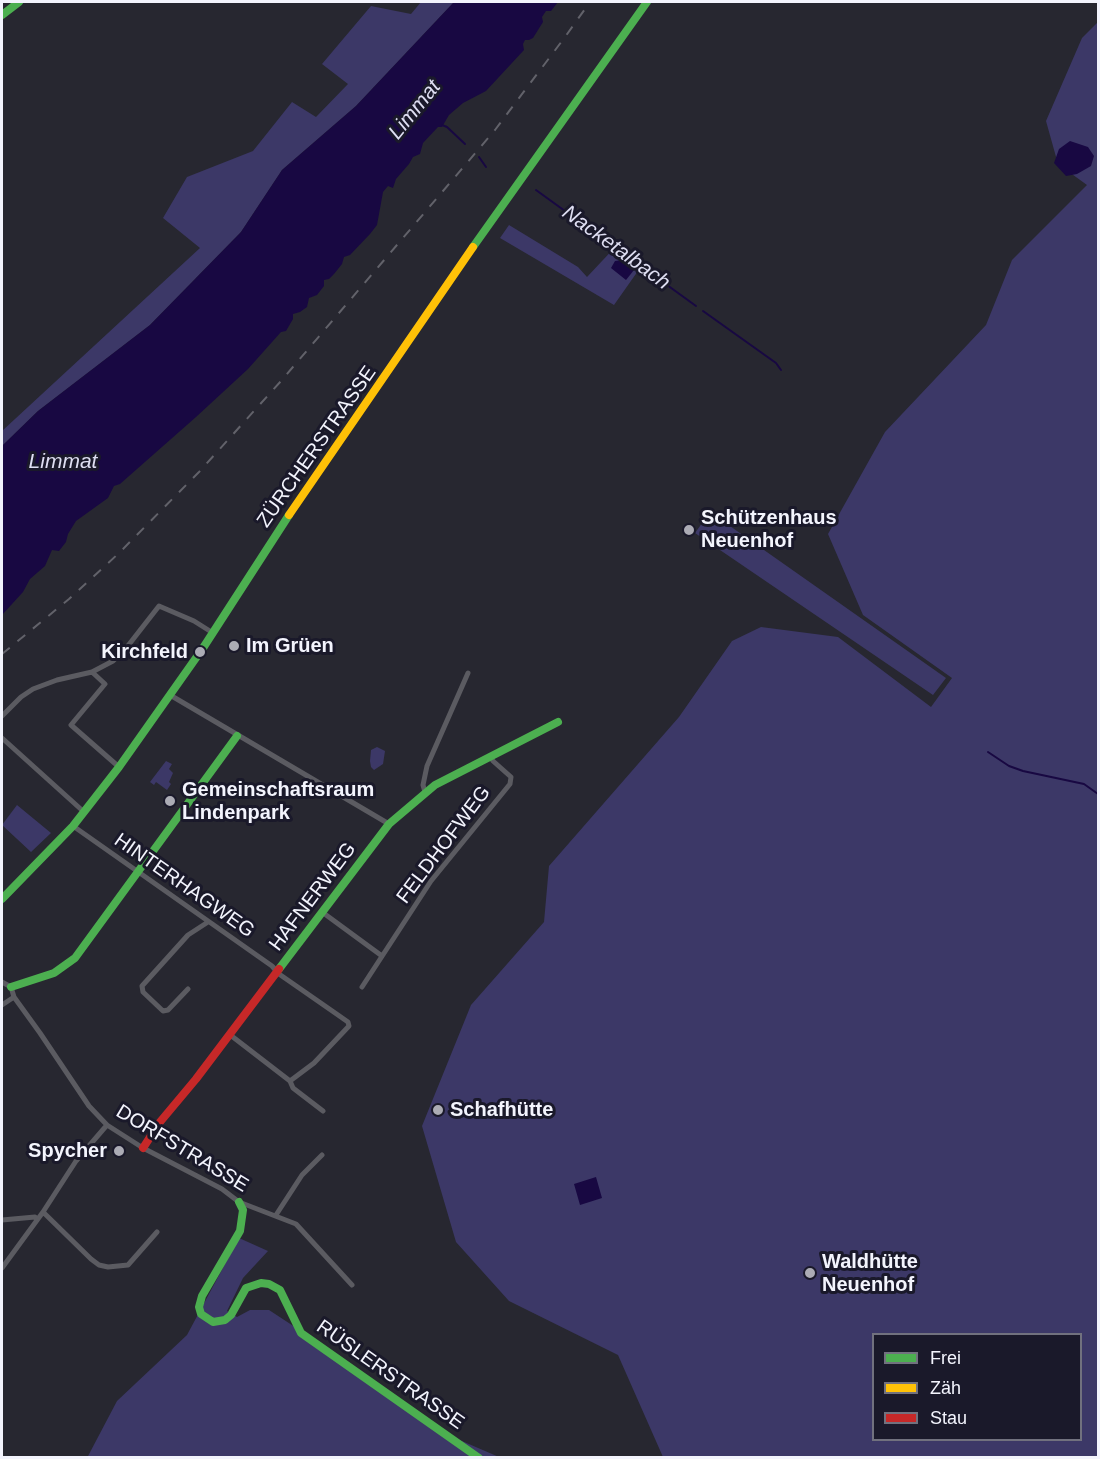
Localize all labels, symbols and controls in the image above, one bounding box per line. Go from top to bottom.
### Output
water label: Limmat [384,75,446,145]
water label: Nacketalbach [557,200,675,296]
street label: ZÜRCHERSTRASSE [252,362,382,532]
water label: Limmat [29,449,97,475]
place label: Schützenhaus Neuenhof [701,506,837,553]
marker: Schützenhaus Neuenhof [682,523,696,537]
place label: Im Grüen [246,634,334,658]
marker: Im Grüen [227,639,241,653]
place label: Kirchfeld [101,640,188,664]
marker: Kirchfeld [193,645,207,659]
place label: Gemeinschaftsraum Lindenpark [182,778,374,825]
street label: FELDHOFWEG [392,781,496,909]
marker: Gemeinschaftsraum Lindenpark [163,794,177,808]
street label: HINTERHAGWEG [109,829,259,943]
street label: HAFNERWEG [264,838,362,956]
place label: Schafhütte [450,1098,553,1122]
street label: DORFSTRASSE [112,1100,252,1198]
marker: Schafhütte [431,1103,445,1117]
place label: Spycher [28,1139,107,1163]
marker: Spycher [112,1144,126,1158]
place label: Waldhütte Neuenhof [822,1250,918,1297]
marker: Waldhütte Neuenhof [803,1266,817,1280]
street label: RÜSLERSTRASSE [312,1315,468,1435]
legend [872,1333,1082,1441]
text: Frei [930,1348,961,1368]
text: Zäh [930,1378,961,1398]
text: Stau [930,1408,967,1428]

